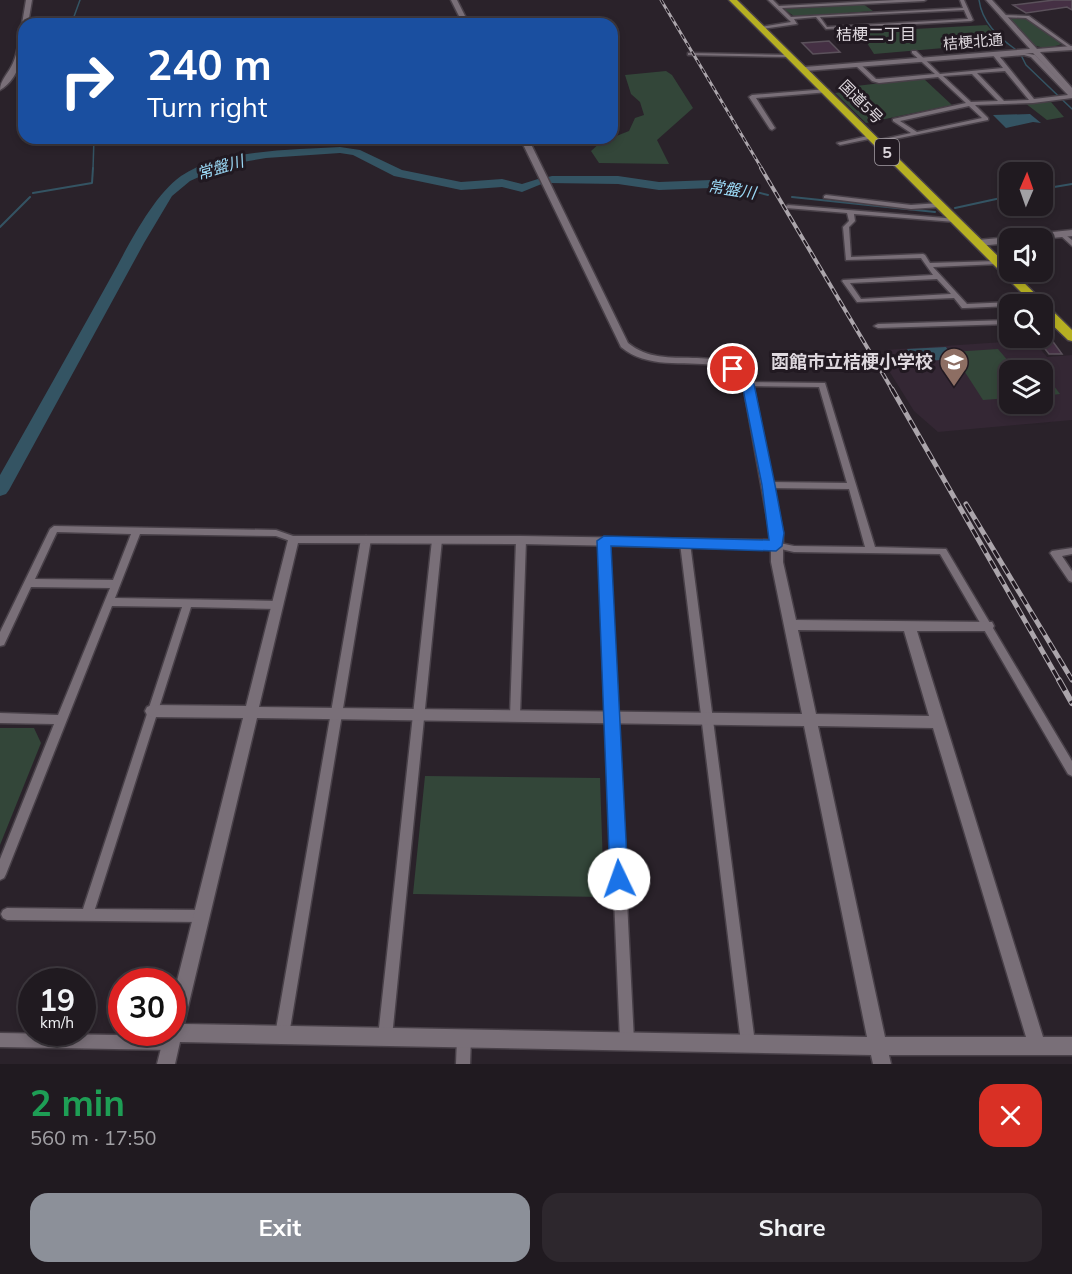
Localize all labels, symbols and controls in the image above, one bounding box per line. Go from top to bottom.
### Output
district label: 桔梗二丁目 [836,24,916,44]
street label: 桔梗北通 [942,29,1004,54]
text: 240 m [147,38,272,91]
icon: right [48,42,126,120]
street label: 国道5号 [836,76,887,127]
text: Turn right [147,90,267,124]
road number: 5 [875,139,899,165]
water label: 常盤川 [194,150,248,184]
north arrow [999,162,1053,216]
map controls [999,162,1053,414]
water label: 常盤川 [707,175,759,203]
button: sound [999,228,1053,282]
button: search [999,294,1053,348]
pin [707,343,758,394]
school or university icon: 函館市立桔梗小学校 [938,346,970,388]
place label: 函館市立桔梗小学校 [771,350,933,373]
icon: arrive [716,352,749,385]
button: layers [999,360,1053,414]
position arrow [587,847,651,911]
speed limit sign: 30 [108,968,186,1046]
text: 19 [39,981,75,1019]
text: km/h [40,1013,74,1032]
text: 2 min [30,1080,125,1125]
button: close [979,1084,1042,1147]
text: 560 m · 17:50 [30,1125,156,1150]
button: Exit [30,1193,530,1262]
button: Share [542,1193,1042,1262]

